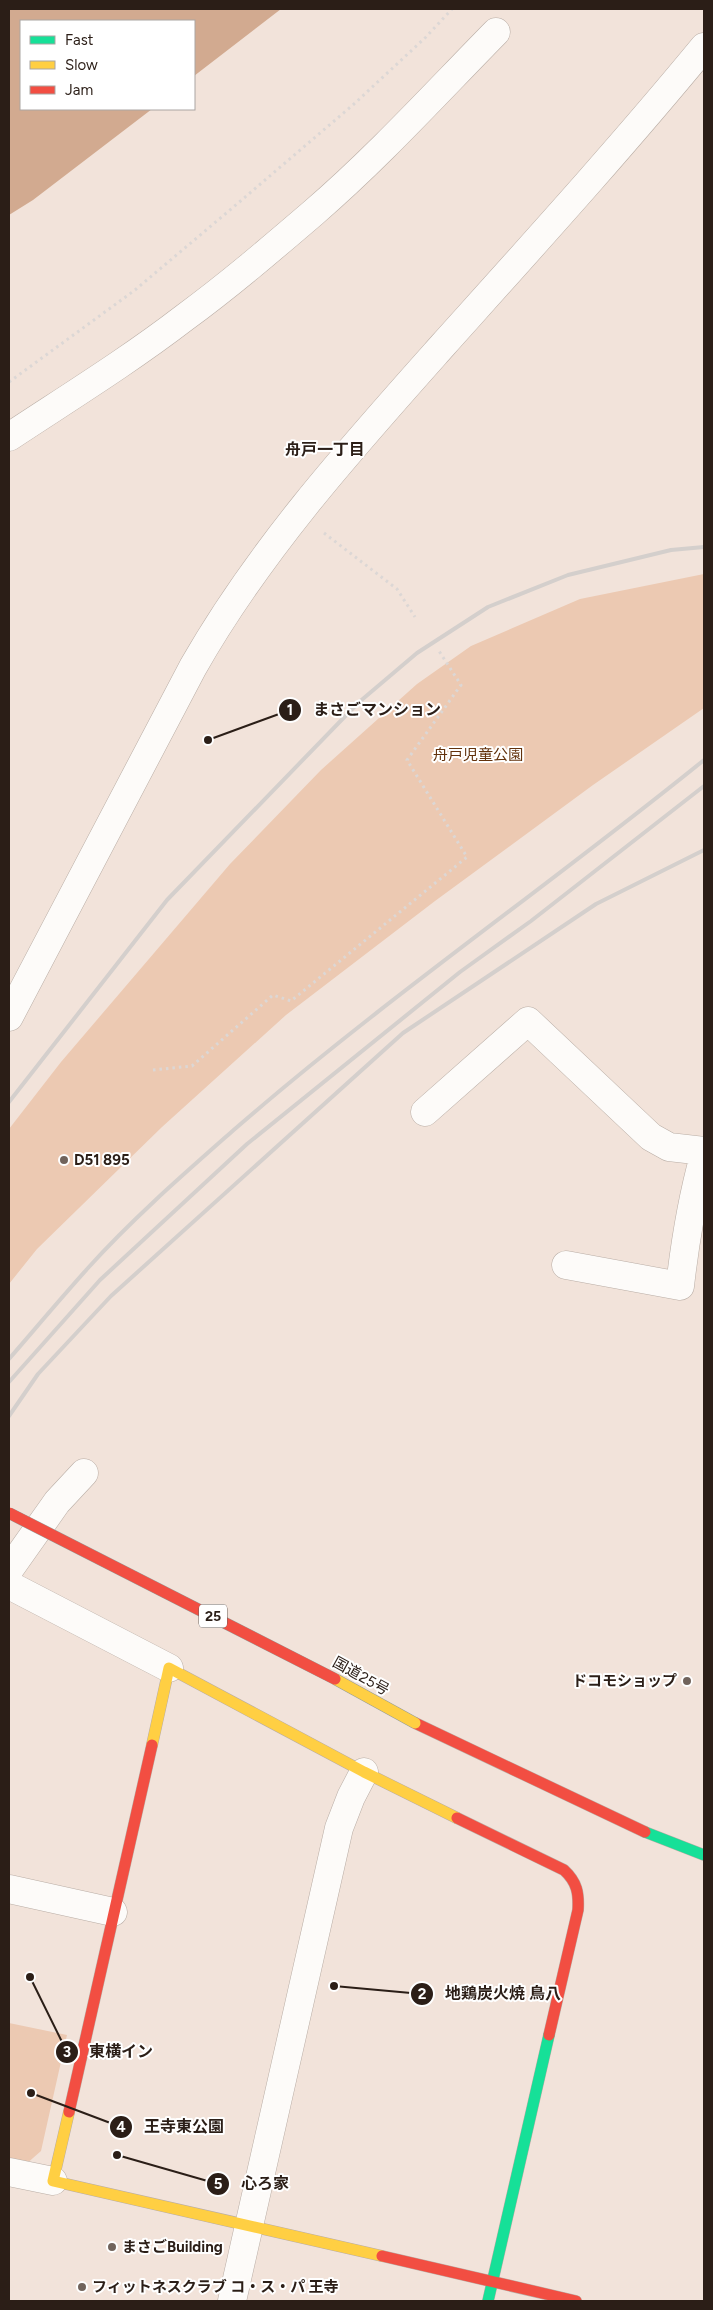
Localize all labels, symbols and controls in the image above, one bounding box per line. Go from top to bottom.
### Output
legend [20,20,195,110]
text: Fast [65,31,94,49]
text: Slow [65,56,98,74]
text: Jam [65,81,93,99]
district label: 舟戸一丁目 [285,440,365,459]
callout: まさごマンション [278,694,451,725]
text: まさごマンション [313,700,441,719]
text: 1 [287,701,293,719]
park label: 舟戸児童公園 [433,746,523,764]
place label: D51 895 [74,1151,130,1169]
marker: D51 895 [58,1154,70,1166]
road number: 25 [199,1604,227,1628]
street label: 国道25号 [330,1653,392,1699]
place label: ドコモショップ [572,1672,677,1690]
marker: ドコモショップ [681,1675,693,1687]
callout: 地鶏炭火焼 鳥八 [410,1978,571,2009]
text: 地鶏炭火焼 鳥八 [445,1984,561,2003]
text: 2 [418,1985,427,2003]
callout: 東横イン [54,2036,163,2067]
text: 東横イン [89,2042,153,2061]
text: 3 [63,2043,71,2061]
callout: 王寺東公園 [109,2111,234,2142]
text: 王寺東公園 [144,2117,224,2136]
text: 4 [116,2118,126,2136]
callout: 心ろ家 [206,2168,299,2199]
text: 心ろ家 [241,2174,289,2193]
text: 5 [214,2175,223,2193]
place label: まさごBuilding [122,2238,223,2256]
marker: まさごBuilding [106,2241,118,2253]
place label: フィットネスクラブ コ・ス・パ 王寺 [92,2278,339,2296]
marker: フィットネスクラブ コ・ス・パ 王寺 [76,2281,88,2293]

